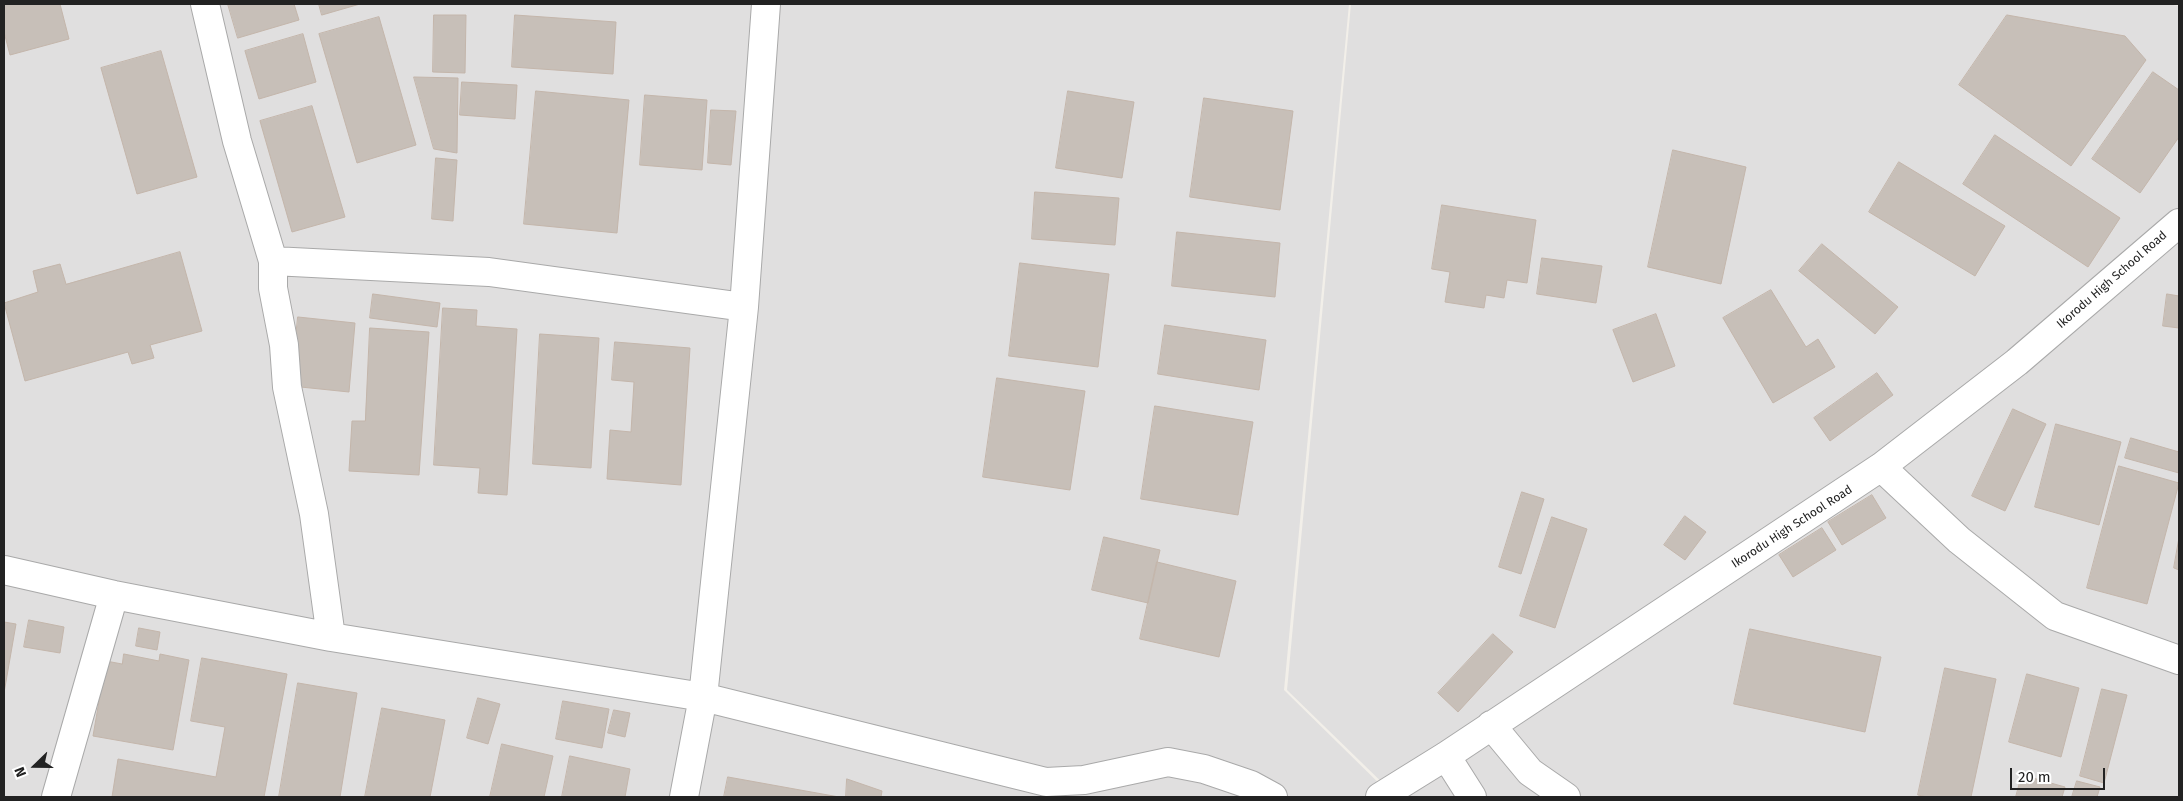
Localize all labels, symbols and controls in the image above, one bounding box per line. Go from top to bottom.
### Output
street label: Ikorodu High School Road [2054,228,2170,332]
street label: Ikorodu High School Road [1729,483,1855,571]
north arrow [10,741,60,791]
scale bar [2013,758,2108,790]
text: N [11,764,30,779]
text: 20 m [2018,768,2051,786]

